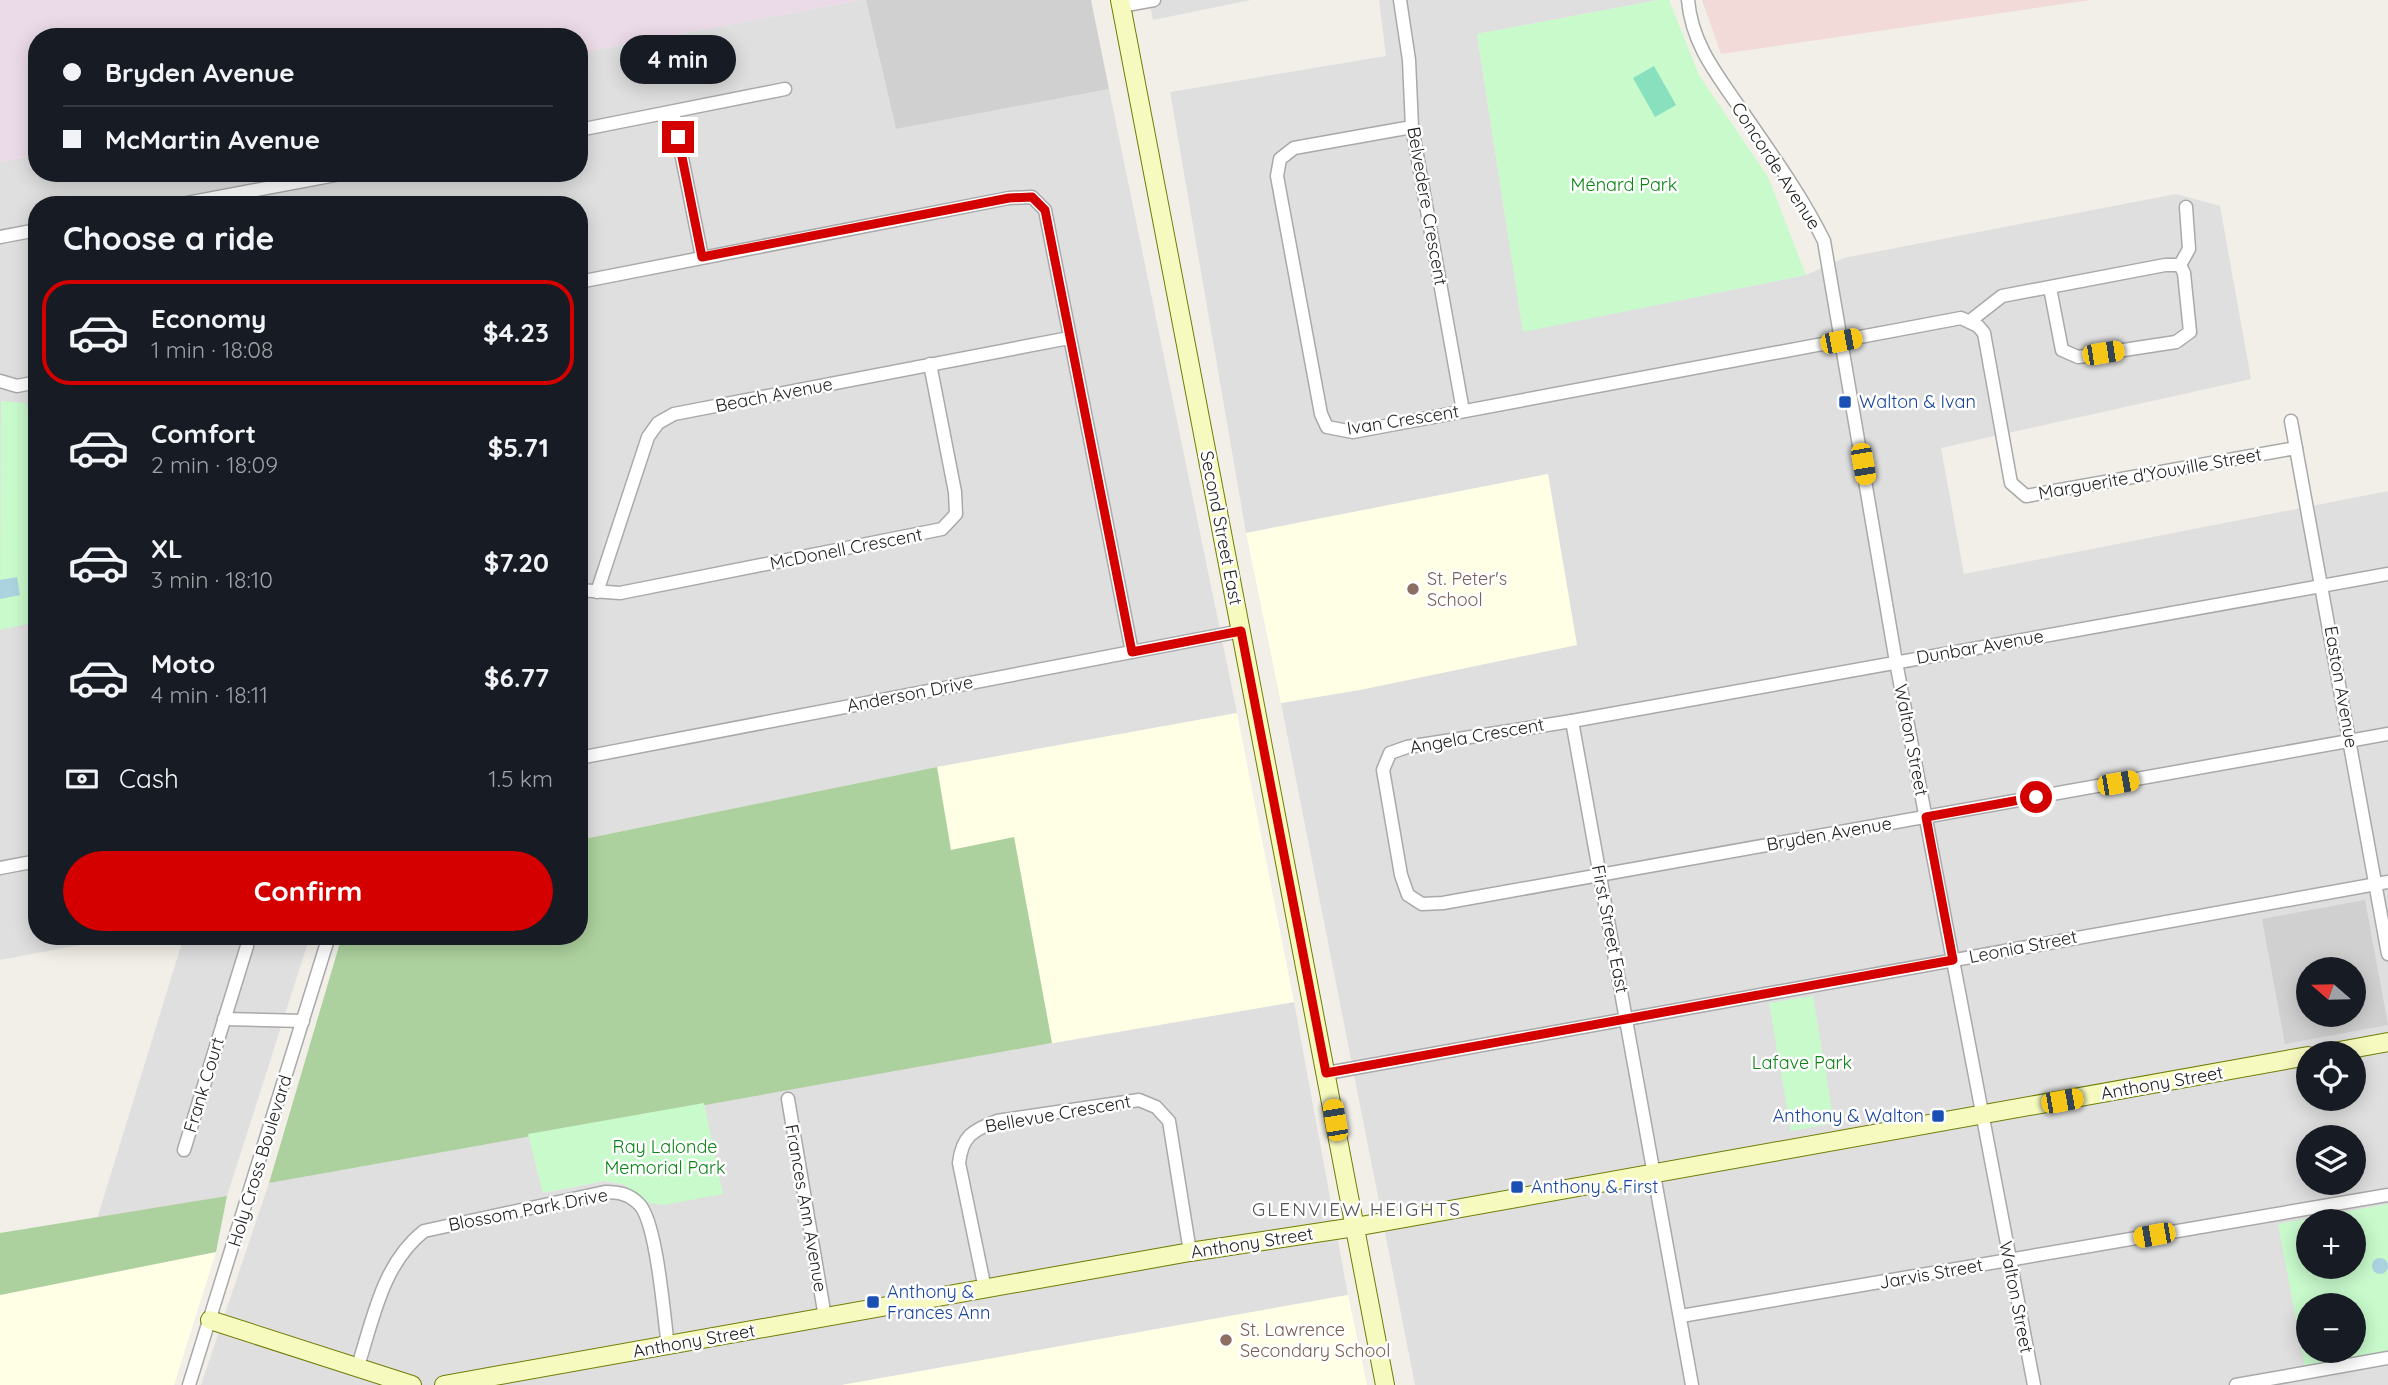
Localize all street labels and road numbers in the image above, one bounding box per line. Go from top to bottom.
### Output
street label: Concorde Avenue [1727,98,1826,234]
street label: Belvedere Crescent [1402,125,1453,287]
street label: Beach Avenue [713,372,834,417]
street label: Ivan Crescent [1345,399,1461,440]
street label: Marguerite d'Youville Street [2036,443,2263,504]
street label: Second Street East [1195,449,1248,607]
street label: McDonell Crescent [768,522,924,575]
street label: Dunbar Avenue [1914,624,2045,669]
street label: Easton Avenue [2319,624,2364,750]
street label: Anderson Drive [845,670,975,717]
street label: Walton Street [1889,682,1934,798]
street label: Angela Crescent [1408,712,1546,759]
street label: Bryden Avenue [1765,811,1893,856]
street label: First Street East [1587,863,1634,995]
street label: Leonia Street [1967,925,2079,968]
street label: Frank Court [178,1034,229,1135]
street label: Anthony Street [2099,1060,2225,1105]
street label: Holy Cross Boulevard [222,1072,297,1250]
street label: Bellevue Crescent [983,1089,1133,1138]
street label: Frances Ann Avenue [780,1122,833,1294]
street label: Blossom Park Drive [446,1183,610,1236]
street label: Anthony Street [1189,1221,1315,1264]
street label: Walton Street [1994,1239,2039,1355]
street label: Jarvis Street [1877,1253,1985,1294]
street label: Anthony Street [631,1318,757,1363]

